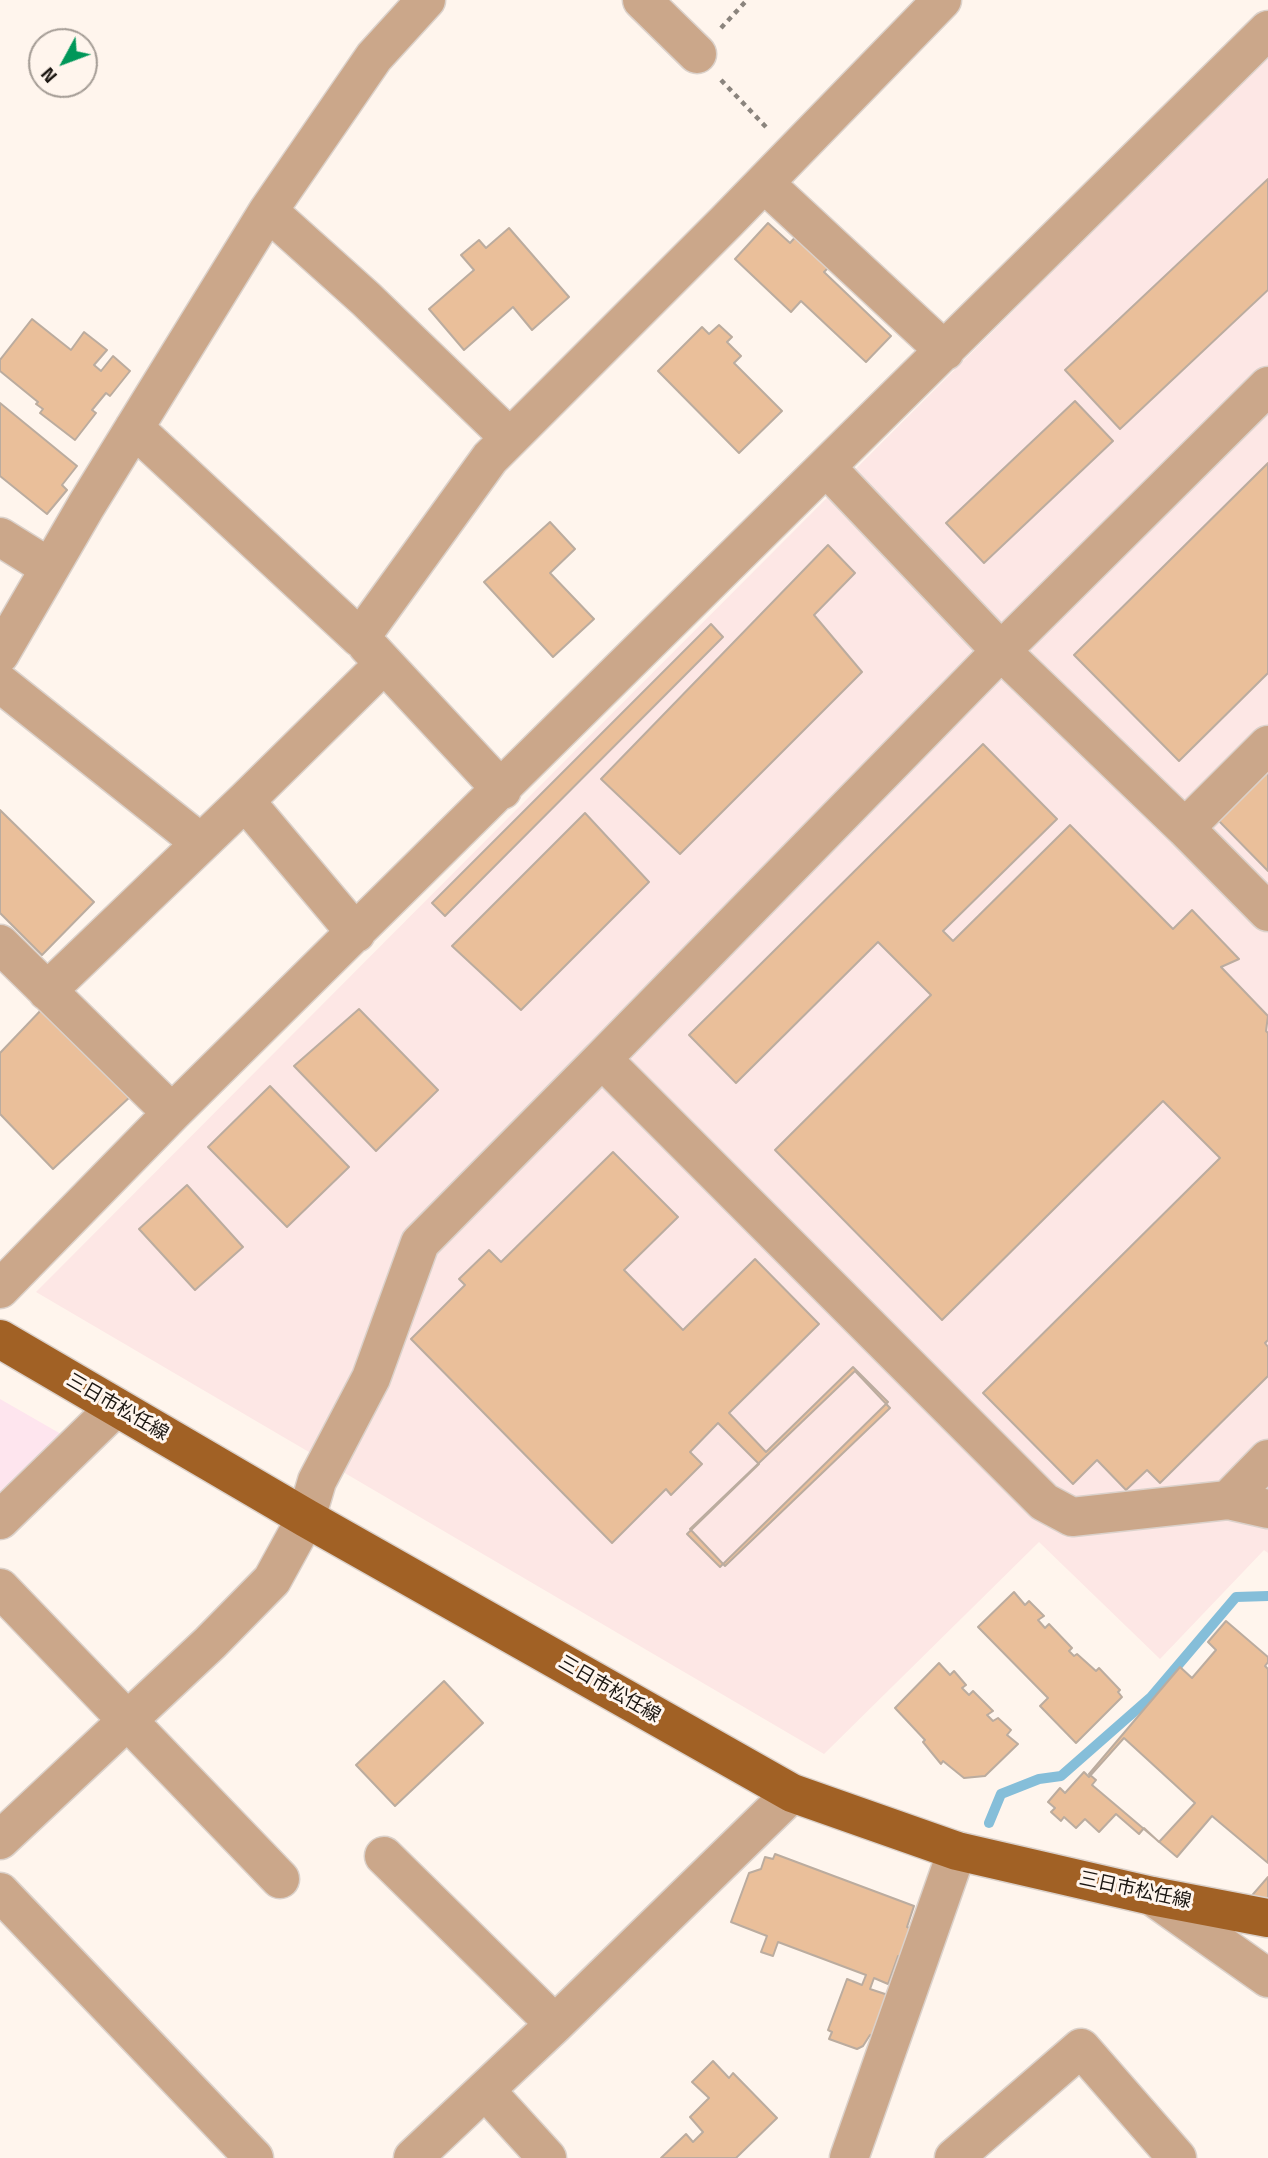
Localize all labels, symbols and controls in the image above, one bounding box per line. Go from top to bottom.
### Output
north arrow [28,28,98,98]
text: N [33,61,64,90]
street label: 三日市松任線 [62,1370,172,1446]
street label: 三日市松任線 [554,1652,664,1728]
street label: 三日市松任線 [1077,1868,1193,1914]

